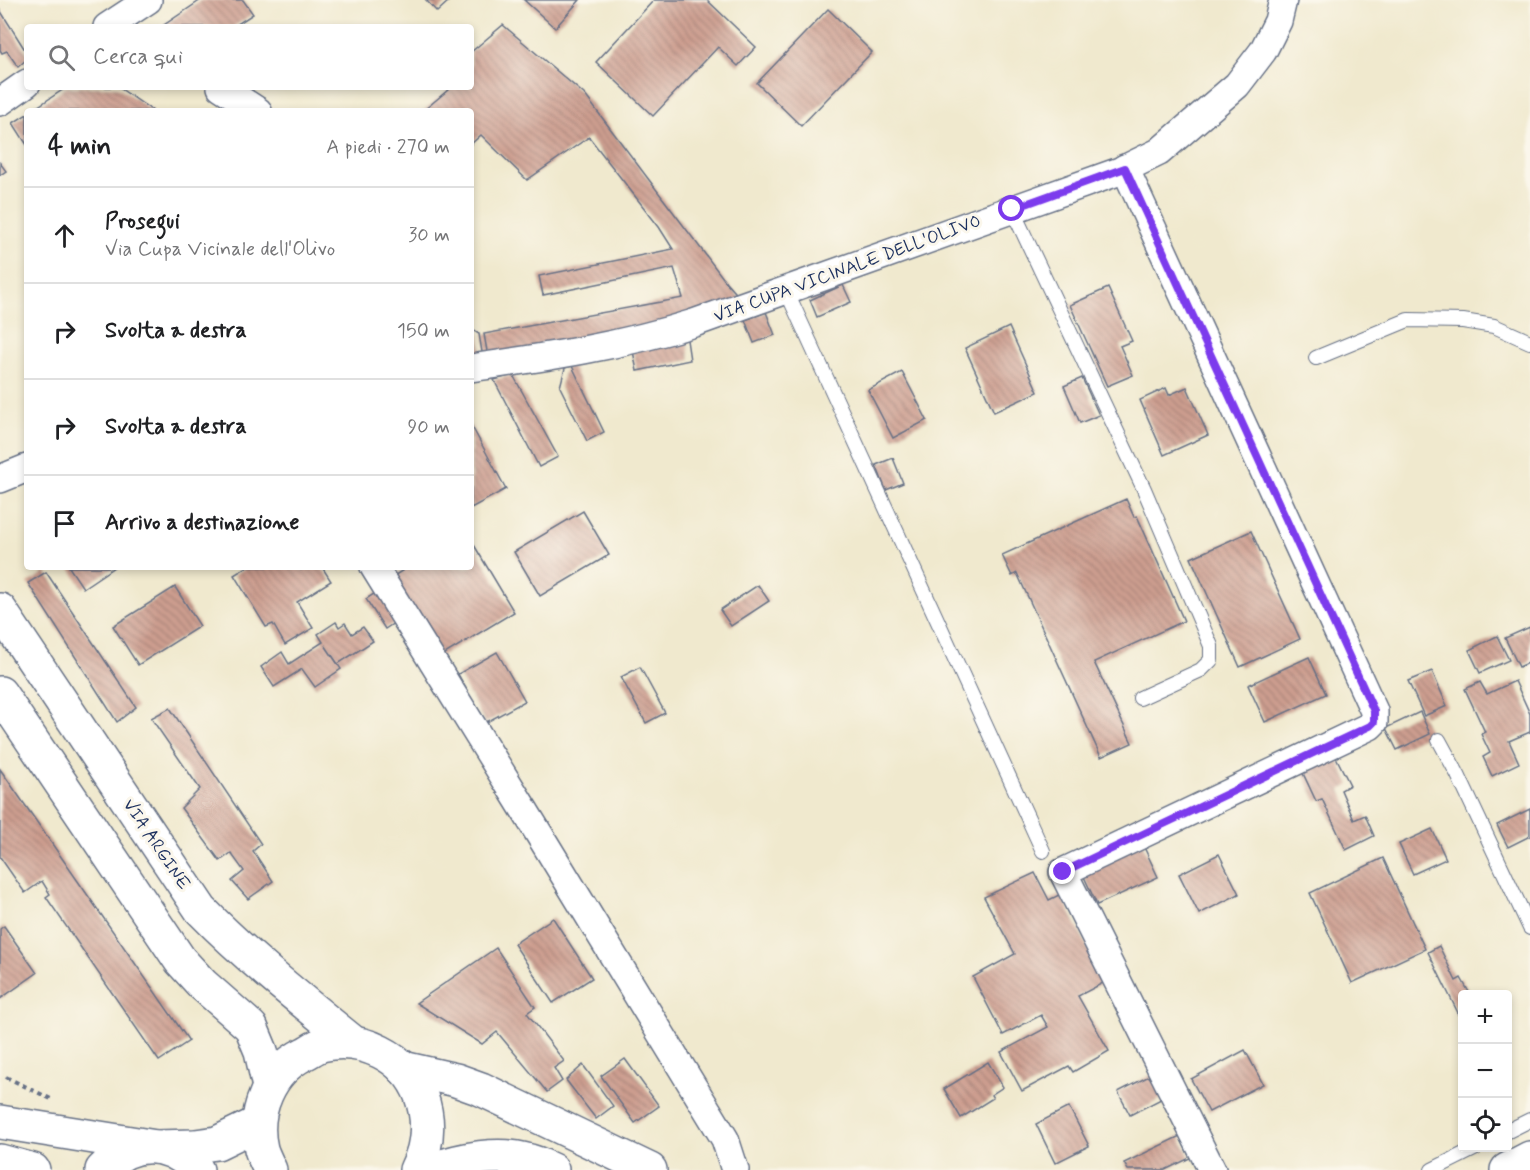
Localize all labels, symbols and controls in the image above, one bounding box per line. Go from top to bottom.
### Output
search box [24,24,474,90]
icon: search [45,41,78,74]
text: Cerca qui [93,43,183,71]
text: 4 min [48,130,111,164]
text: A piedi · 270 m [326,134,450,161]
route start [998,195,1024,221]
text: Prosegui [105,208,180,236]
street label: VIA CUPA VICINALE DELL'OLIVO [710,209,984,329]
icon: ahead [48,219,81,252]
text: 30 m [408,222,450,249]
text: Via Cupa Vicinale dell'Olivo [105,236,335,263]
icon: right [48,315,81,348]
text: Svolta a destra [105,317,247,345]
text: 150 m [397,318,450,345]
icon: right [48,411,81,444]
text: Svolta a destra [105,413,247,441]
text: 90 m [407,414,450,441]
icon: arrive [48,507,81,540]
text: Arrivo a destinazione [105,509,299,537]
street label: VIA ARGINE [117,794,196,895]
route end [1049,858,1075,884]
map controls [1458,990,1512,1152]
button: + [1458,990,1512,1044]
button: − [1458,1044,1512,1098]
button: locate [1458,1098,1512,1152]

